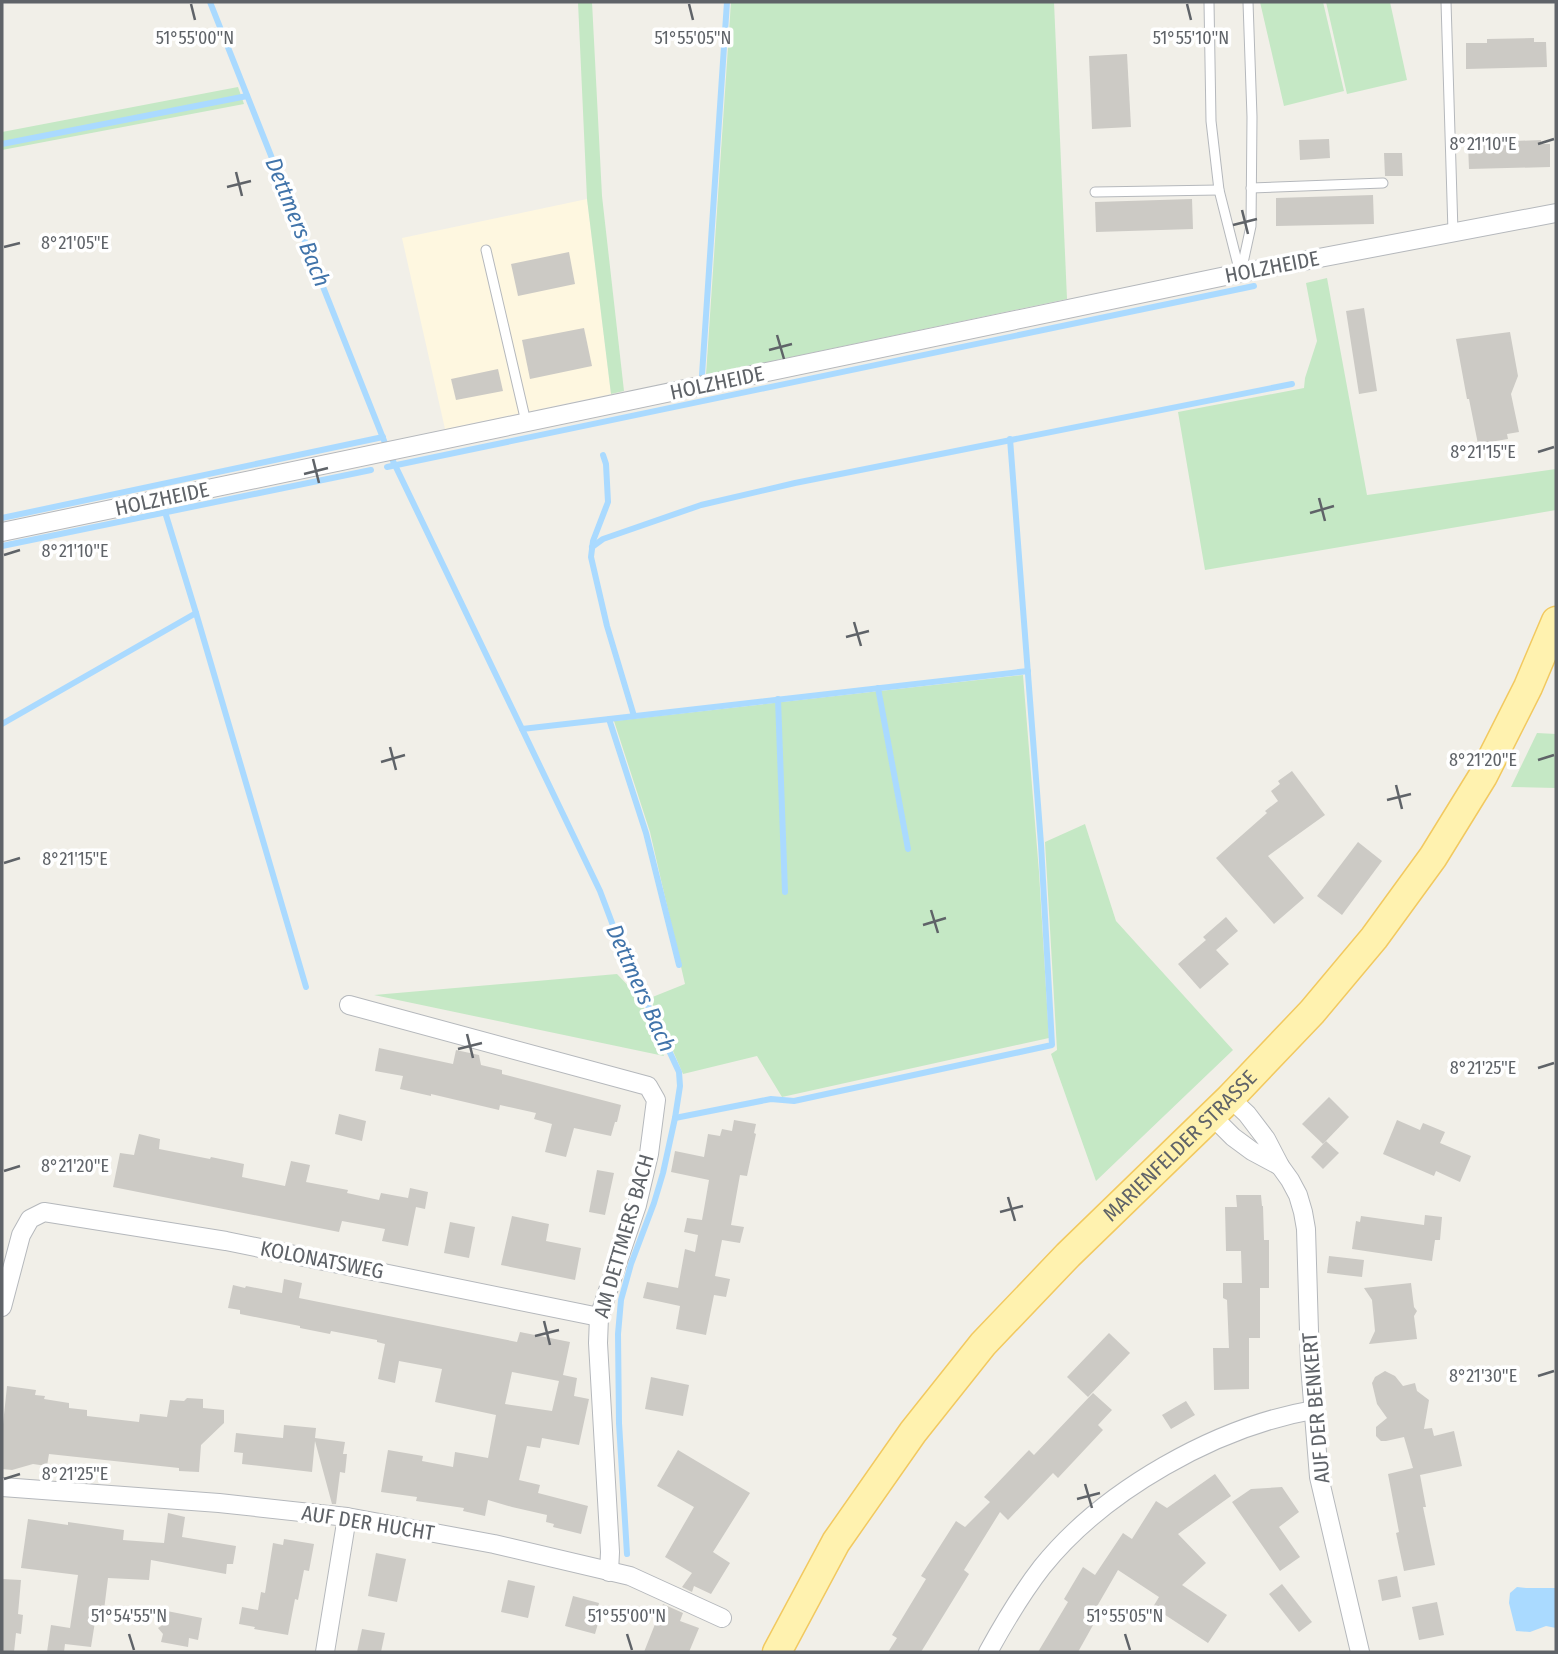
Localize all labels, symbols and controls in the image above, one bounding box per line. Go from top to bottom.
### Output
text: 51°55'00"N [156,27,234,49]
text: 51°55'05"N [654,27,732,49]
text: 51°55'10"N [1153,27,1229,49]
text: 8°21'10"E [1449,133,1517,155]
water label: Dettmers Bach [259,153,337,291]
text: 8°21'05"E [41,232,109,254]
street label: HOLZHEIDE [1223,245,1321,289]
street label: HOLZHEIDE [668,360,766,406]
text: 8°21'15"E [1450,441,1516,463]
street label: HOLZHEIDE [113,476,211,522]
text: 8°21'10"E [41,540,109,562]
text: 8°21'20"E [1449,749,1517,771]
text: 8°21'15"E [42,848,108,870]
water label: Dettmers Bach [600,920,682,1056]
text: 8°21'25"E [1450,1057,1516,1079]
street label: MARIENFELDER STRASSE [1098,1065,1262,1227]
street label: AM DETTMERS BACH [588,1151,660,1321]
text: 8°21'20"E [41,1155,109,1177]
street label: KOLONATSWEG [258,1235,386,1285]
street label: AUF DER BENKERT [1296,1331,1336,1485]
text: 8°21'30"E [1449,1365,1517,1387]
text: 8°21'25"E [42,1463,108,1485]
street label: AUF DER HUCHT [300,1500,436,1546]
text: 51°54'55"N [91,1605,167,1627]
text: 51°55'00"N [588,1605,666,1627]
text: 51°55'05"N [1086,1605,1164,1627]

